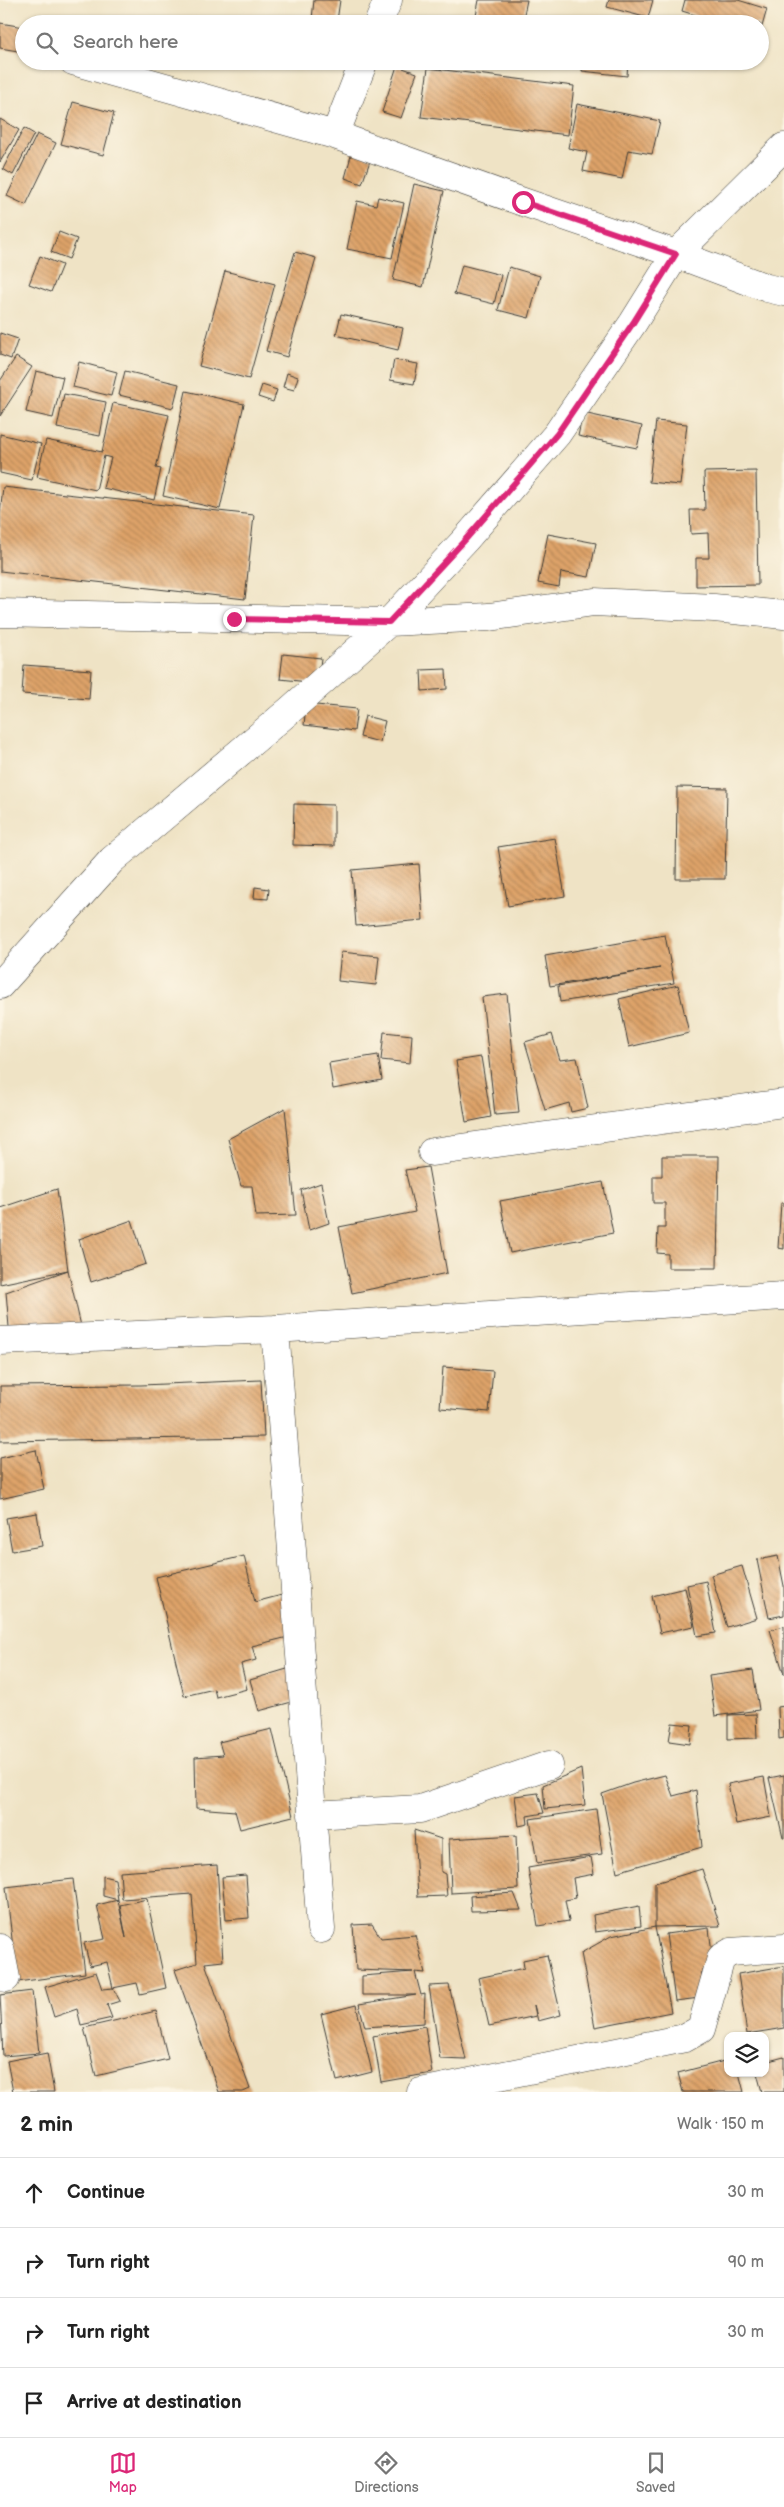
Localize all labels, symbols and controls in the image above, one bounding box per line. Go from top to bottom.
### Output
search box [15,15,769,70]
icon: search [33,29,61,57]
text: Search here [73,31,178,54]
route start [512,191,535,214]
route end [223,608,246,631]
map controls [724,2032,769,2077]
button: layers [724,2032,769,2077]
text: 2 min [20,2112,73,2137]
text: Walk · 150 m [677,2115,764,2134]
icon: ahead [20,2179,48,2207]
text: Continue [67,2181,145,2204]
text: 30 m [727,2183,764,2202]
icon: right [20,2249,48,2277]
text: Turn right [67,2251,150,2274]
text: 90 m [728,2253,764,2272]
icon: right [20,2319,48,2347]
text: Turn right [67,2321,150,2344]
text: 30 m [727,2323,764,2342]
icon: arrive [20,2389,48,2417]
text: Arrive at destination [67,2391,242,2414]
tab: Map [109,2449,137,2496]
tab: Directions [354,2449,419,2496]
tab: Saved [636,2449,675,2496]

